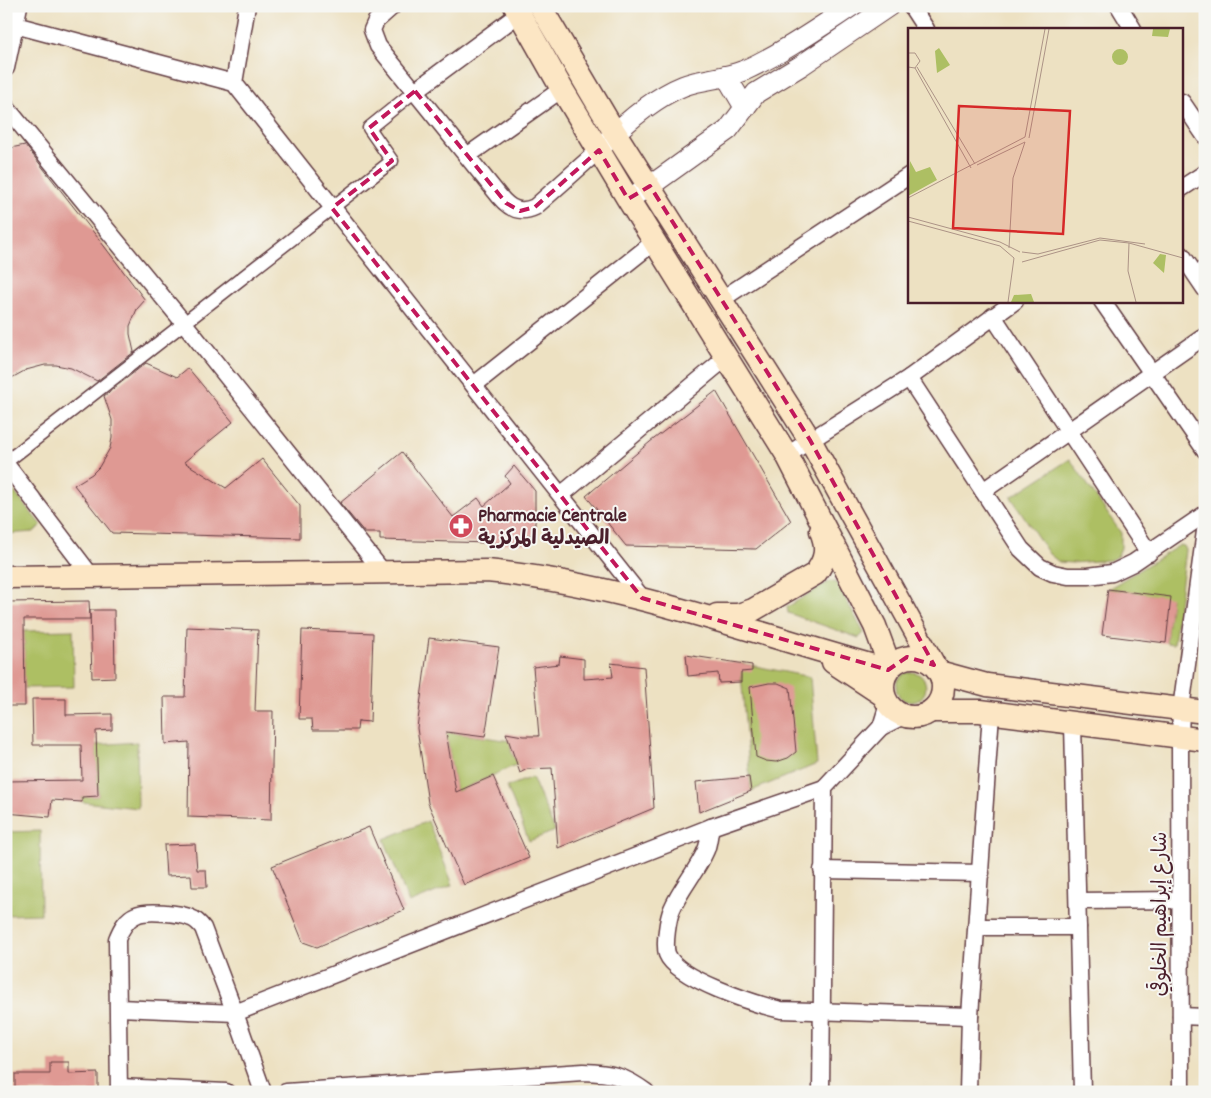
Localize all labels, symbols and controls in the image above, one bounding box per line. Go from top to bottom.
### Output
inset map [908,28,1184,302]
place label: Pharmacie Centrale الصيدلية المركزية [478,503,627,554]
pharmacy icon: Pharmacie Centrale الصيدلية المركزية [448,513,474,539]
street label: شارع إبراهيم الخلوقي [1146,831,1176,997]

